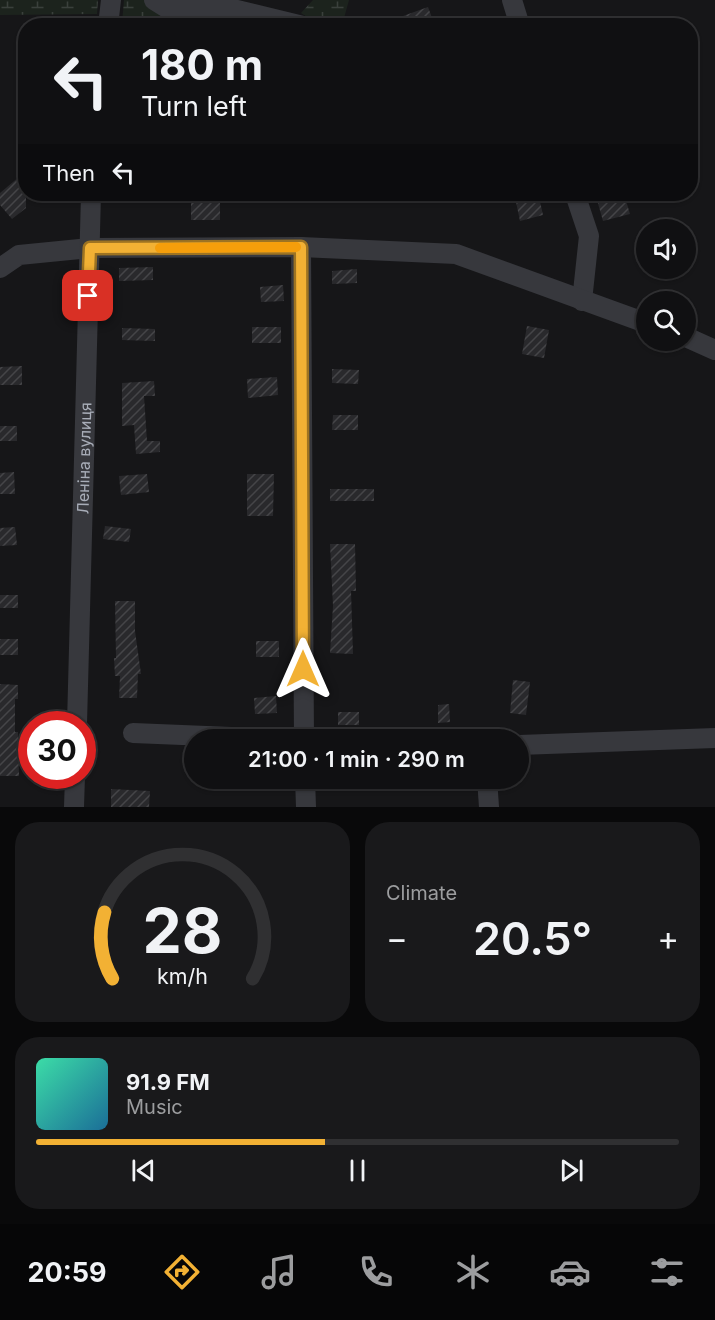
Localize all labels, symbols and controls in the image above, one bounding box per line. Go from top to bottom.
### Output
text: 180 m [141,39,263,90]
icon: left [42,42,120,120]
text: Turn left [141,90,247,123]
icon: left [107,156,140,189]
text: Then [42,160,95,186]
map controls [636,219,696,351]
button: sound [636,219,696,279]
pin [62,270,113,321]
icon: arrive [71,279,104,312]
button: search [636,291,696,351]
street label: Леніна вулиця [73,402,95,514]
position arrow [271,637,335,701]
speed limit sign: 30 [18,711,96,789]
text: 21:00 · 1 min · 290 m [248,746,465,772]
text: Climate [386,881,457,905]
text: 28 [143,893,222,968]
text: 20.5° [473,911,592,966]
text: − [386,918,408,958]
text: + [657,918,679,958]
text: km/h [157,963,208,989]
text: 91.9 FM [126,1069,210,1095]
text: Music [126,1095,183,1119]
icon: previous [127,1154,160,1187]
icon: pause [341,1154,374,1187]
icon: next [555,1154,588,1187]
icon: directions [161,1251,203,1293]
icon: music [258,1251,300,1293]
icon: phone [355,1251,397,1293]
icon: climate [452,1251,494,1293]
icon: car [549,1251,591,1293]
icon: filters [646,1251,688,1293]
text: 20:59 [27,1256,106,1289]

